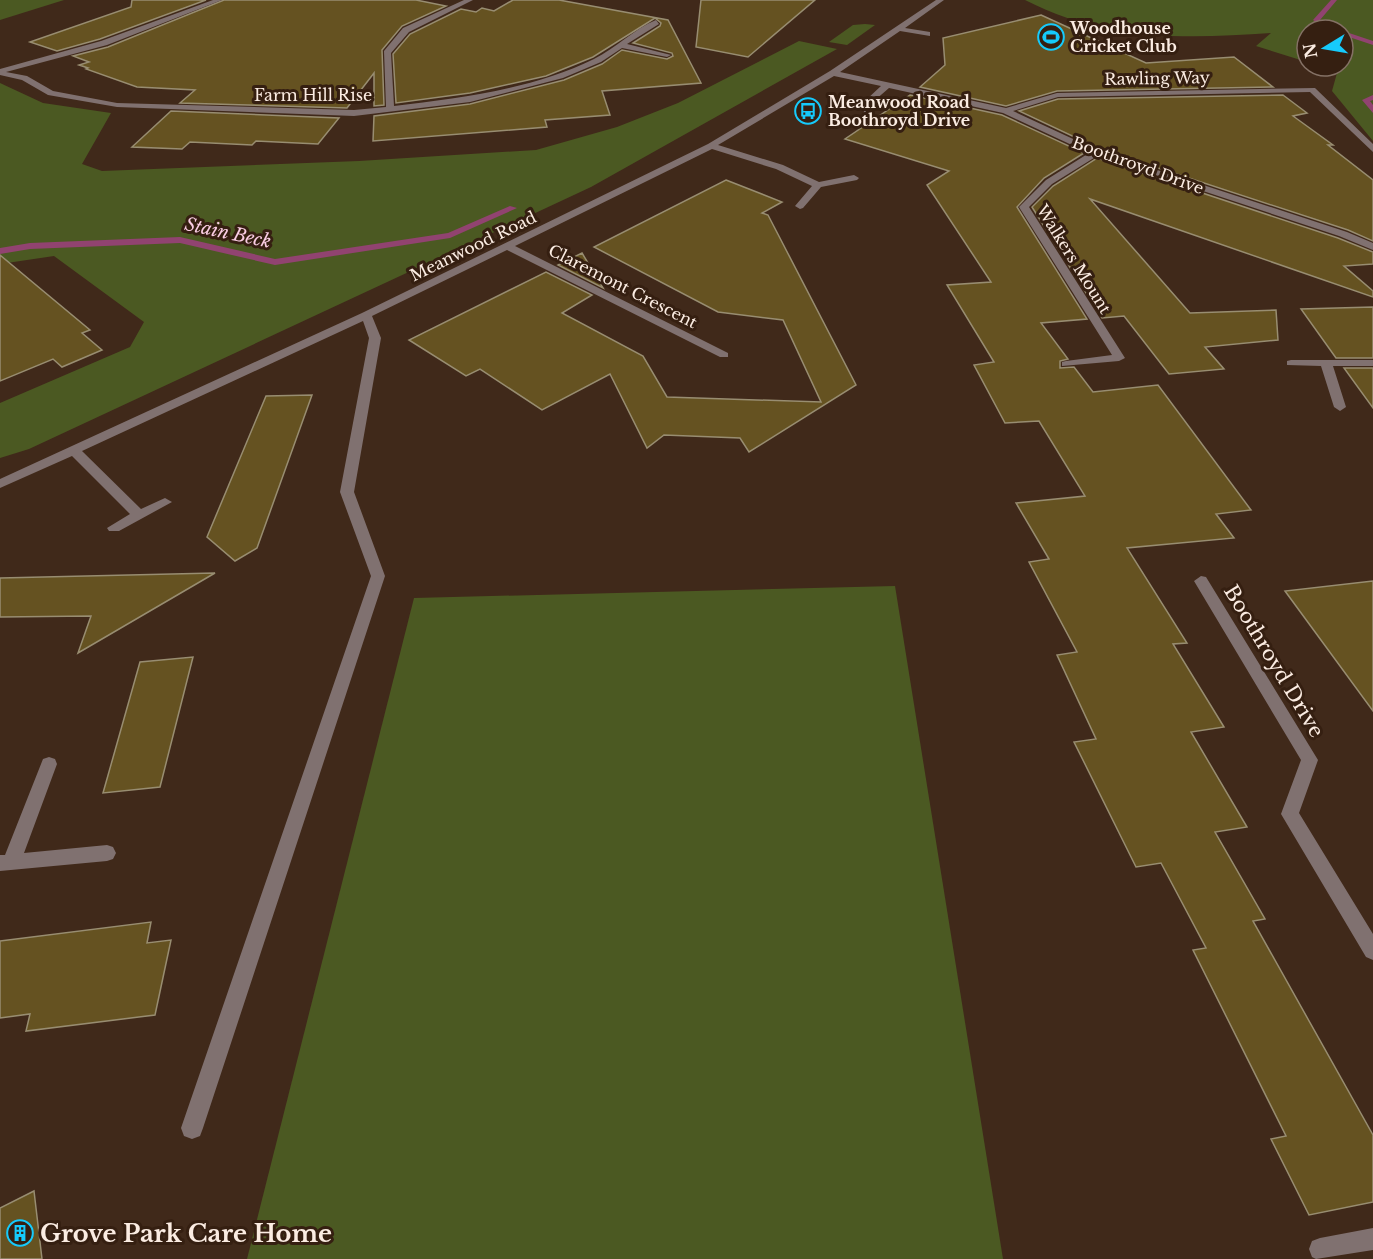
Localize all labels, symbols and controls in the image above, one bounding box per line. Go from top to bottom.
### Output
place label: Woodhouse Cricket Club [1069,18,1177,56]
north arrow [1295,18,1355,78]
sports icon: Woodhouse Cricket Club [1036,22,1066,52]
text: N [1299,42,1322,60]
street label: Rawling Way [1104,67,1211,89]
street label: Farm Hill Rise [254,85,372,105]
place label: Meanwood Road Boothroyd Drive [828,92,970,130]
bus stop icon: Meanwood Road Boothroyd Drive [793,96,823,126]
street label: Boothroyd Drive [1069,132,1207,198]
street label: Walkers Mount [1032,200,1116,317]
street label: Meanwood Road [407,207,540,285]
water label: Stain Beck [183,213,273,253]
street label: Claremont Crescent [545,240,701,332]
street label: Boothroyd Drive [1219,580,1329,742]
building icon: Grove Park Care Home [5,1218,35,1248]
place label: Grove Park Care Home [40,1219,332,1248]

